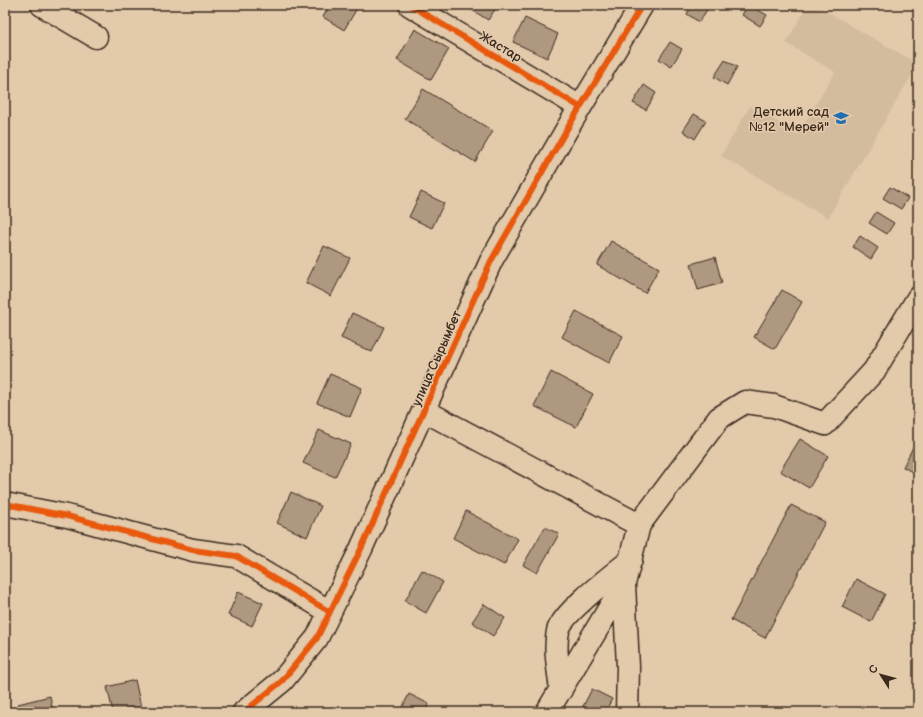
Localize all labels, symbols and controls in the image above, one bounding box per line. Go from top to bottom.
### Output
street label: Жастар [477,28,525,66]
place label: Детский сад №12 "Мерей" [749,104,829,135]
school or university icon: Детский сад №12 "Мерей" [832,109,850,127]
street label: улица Сырымбет [409,308,465,409]
north arrow [861,655,901,695]
text: С [866,662,881,676]

